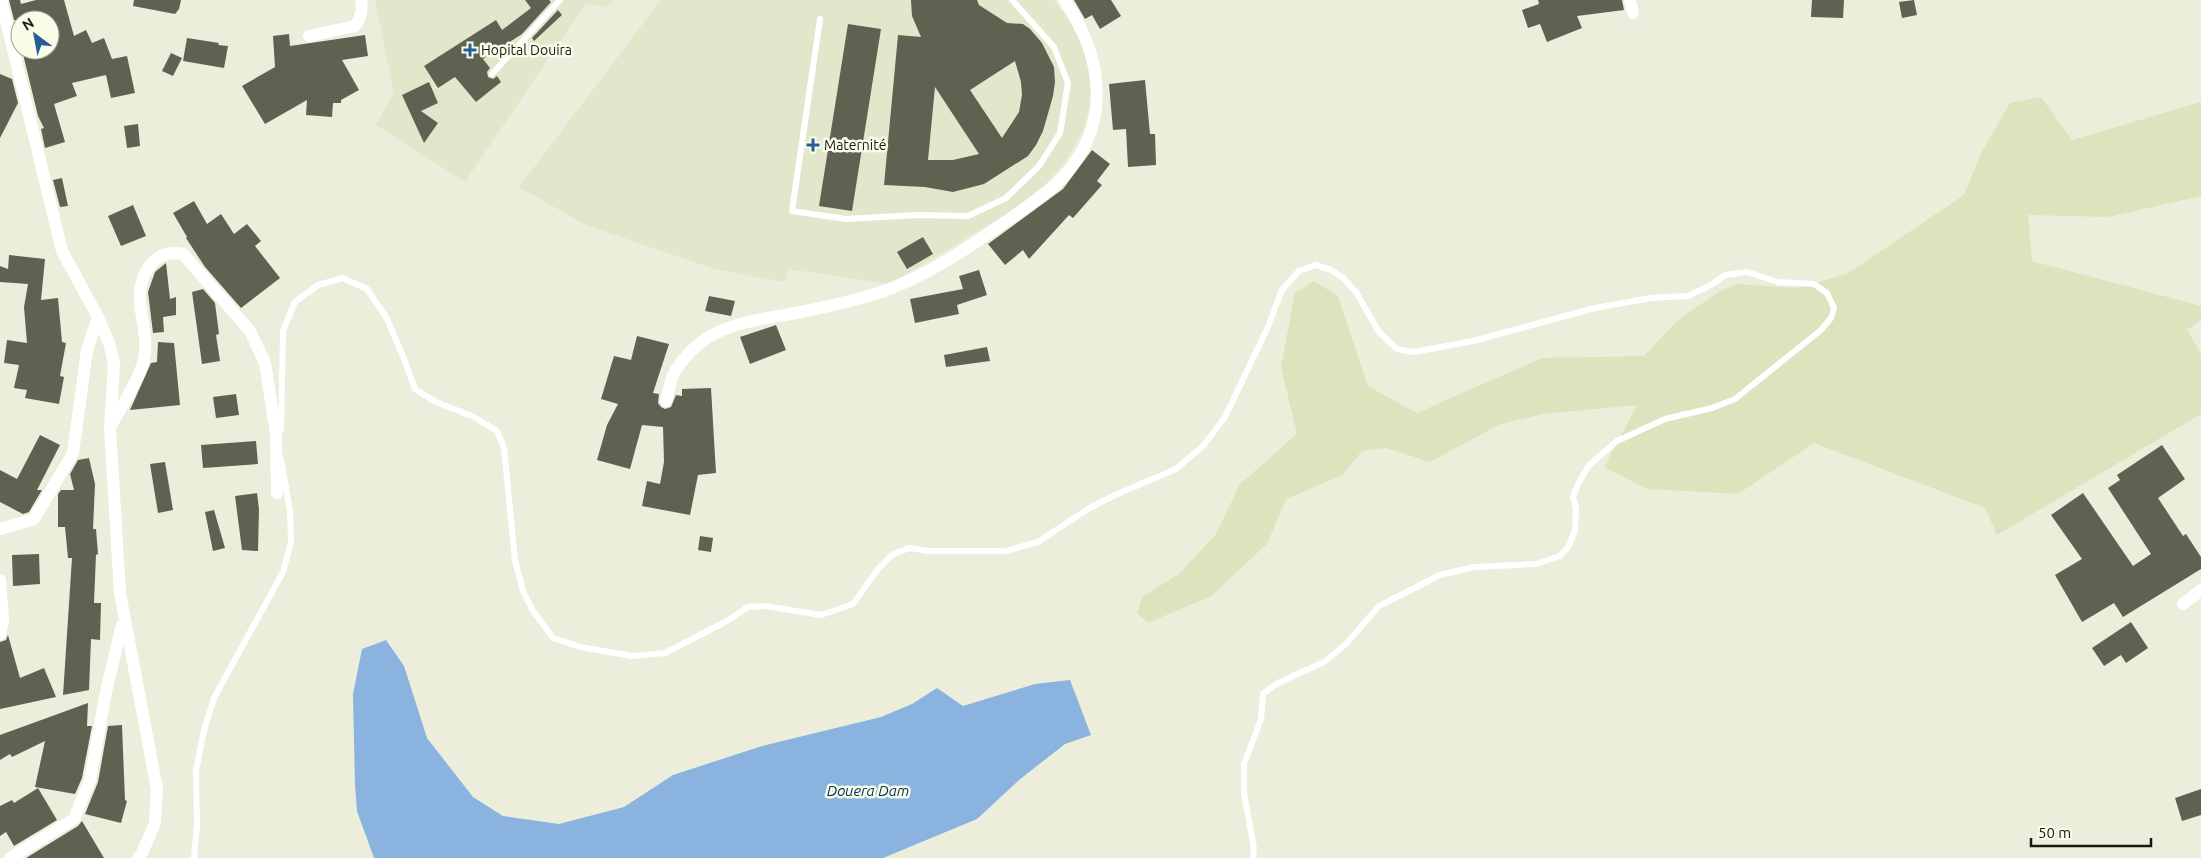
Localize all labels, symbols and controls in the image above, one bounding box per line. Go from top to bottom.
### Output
north arrow [10,10,60,60]
text: N [19,14,37,34]
place label: Hopital Douira [481,42,572,58]
marker: Hopital Douira [463,43,477,57]
place label: Maternité [824,137,886,153]
marker: Maternité [806,138,820,152]
water label: Douera Dam [827,782,909,799]
scale bar [2031,816,2151,848]
text: 50 m [2038,824,2071,841]

